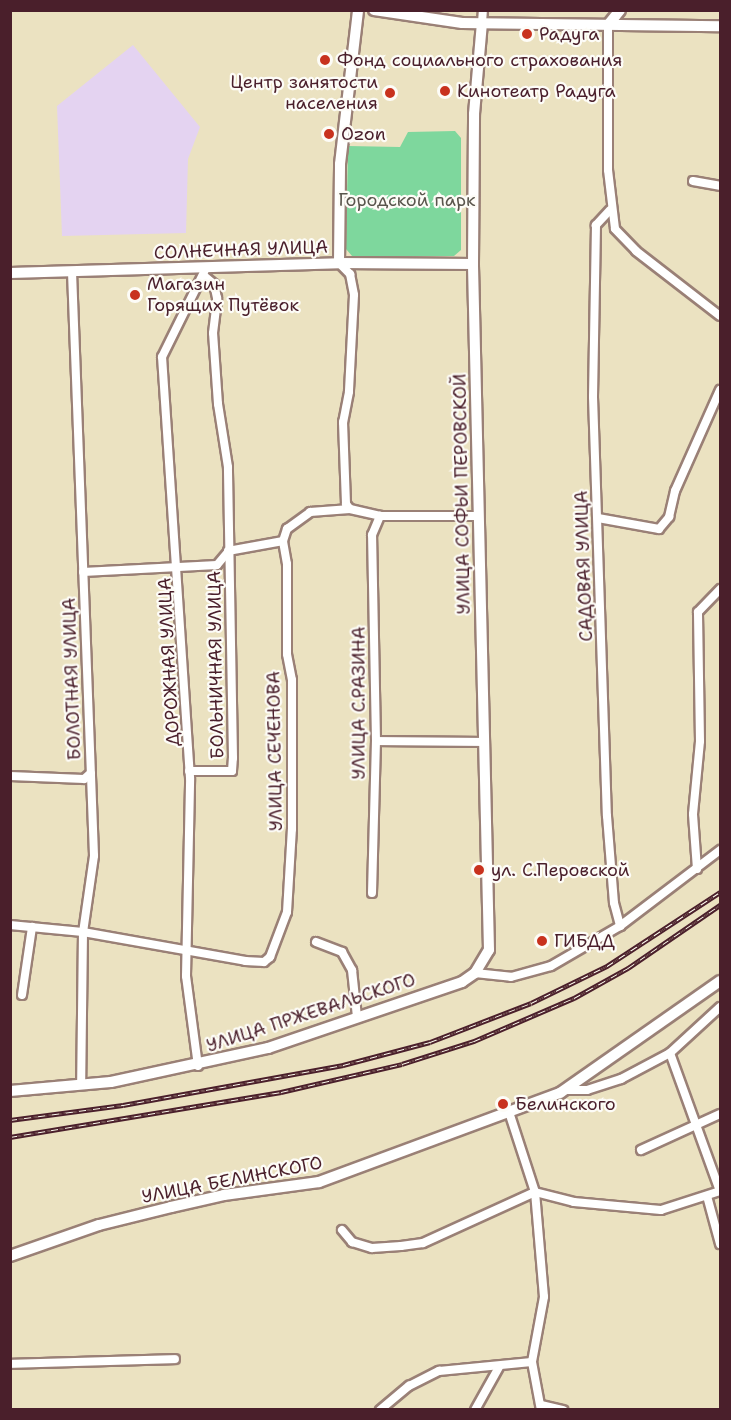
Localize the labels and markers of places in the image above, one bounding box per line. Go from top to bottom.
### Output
place label: Радуга [539,23,599,45]
marker: Радуга [520,27,534,41]
place label: Фонд социального страхования [337,49,622,71]
marker: Фонд социального страхования [318,53,332,67]
place label: Центр занятости населения [230,72,378,115]
place label: Кинотеатр Радуга [457,80,616,102]
marker: Кинотеатр Радуга [438,84,452,98]
marker: Центр занятости населения [383,86,397,100]
place label: Ozon [341,123,386,145]
marker: Ozon [322,127,336,141]
place label: Магазин Горящих Путёвок [147,274,299,316]
marker: Магазин Горящих Путёвок [128,288,142,302]
place label: ул. С.Перовской [491,859,630,881]
marker: ул. С.Перовской [472,863,486,877]
place label: ГИБДД [554,930,615,952]
marker: ГИБДД [535,934,549,948]
place label: Белинского [515,1093,616,1115]
marker: Белинского [496,1097,510,1111]

